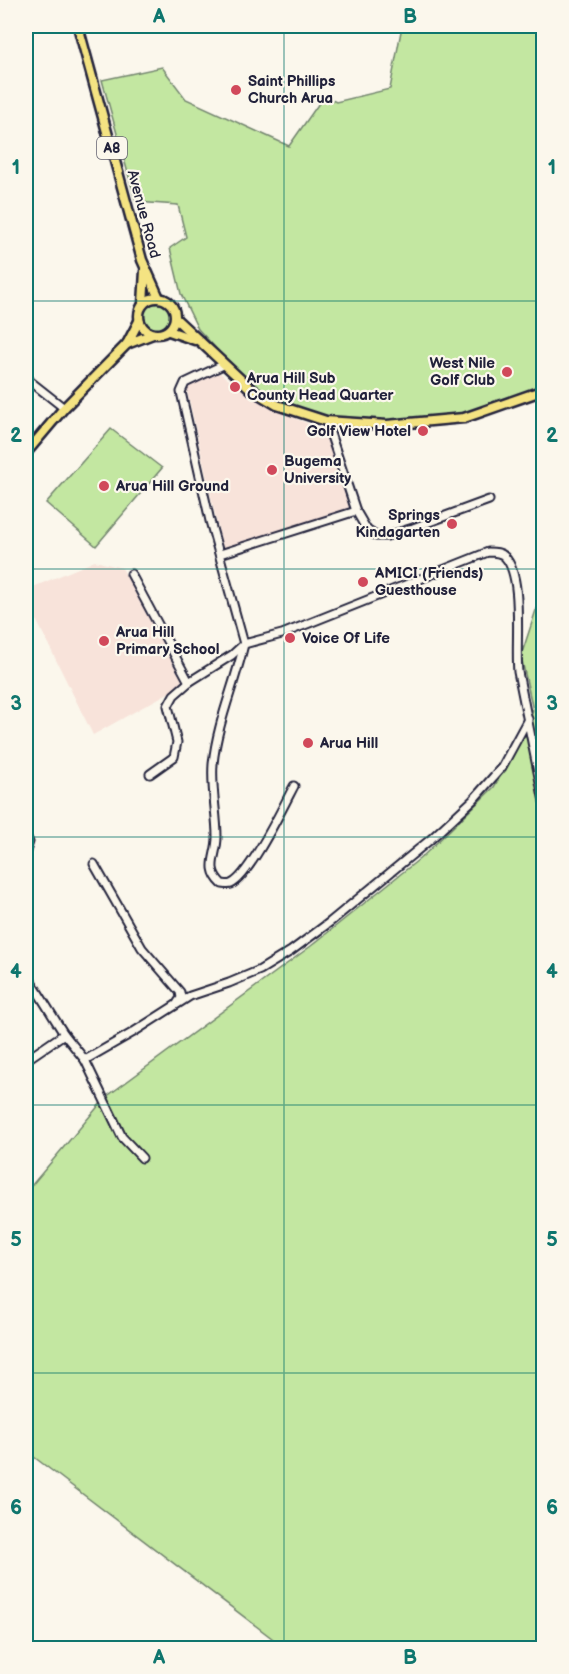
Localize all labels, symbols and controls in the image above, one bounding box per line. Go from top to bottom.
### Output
text: A [152,5,166,29]
text: B [403,5,417,29]
place label: Saint Phillips Church Arua [248,72,335,108]
marker: Saint Phillips Church Arua [229,83,243,97]
road number: A8 [97,137,127,159]
text: 1 [12,156,20,180]
text: 1 [548,156,556,180]
street label: Avenue Road [123,168,164,260]
place label: West Nile Golf Club [430,354,495,390]
marker: West Nile Golf Club [500,365,514,379]
place label: Arua Hill Sub County Head Quarter [246,369,395,405]
marker: Arua Hill Sub County Head Quarter [228,380,242,394]
place label: Golf View Hotel [307,422,411,441]
text: 2 [10,424,22,448]
marker: Golf View Hotel [416,424,430,438]
text: 2 [546,424,558,448]
place label: Bugema University [284,452,351,488]
marker: Bugema University [265,463,279,477]
place label: Arua Hill Ground [115,477,229,496]
marker: Arua Hill Ground [97,479,111,493]
place label: Springs Kindagarten [356,506,440,542]
marker: Springs Kindagarten [445,517,459,531]
place label: AMICI (Friends) Guesthouse [374,564,484,600]
marker: AMICI (Friends) Guesthouse [356,575,370,589]
place label: Arua Hill Primary School [115,623,220,659]
place label: Voice Of Life [302,629,390,648]
marker: Voice Of Life [283,631,297,645]
marker: Arua Hill Primary School [97,634,111,648]
text: 3 [10,692,22,716]
text: 3 [546,692,558,716]
place label: Arua Hill [319,734,378,753]
marker: Arua Hill [301,736,315,750]
text: 4 [10,960,22,984]
text: 4 [546,960,558,984]
text: 5 [10,1228,22,1252]
text: 5 [546,1228,558,1252]
text: 6 [10,1496,22,1520]
text: 6 [546,1496,558,1520]
text: A [152,1646,166,1670]
text: B [403,1646,417,1670]

